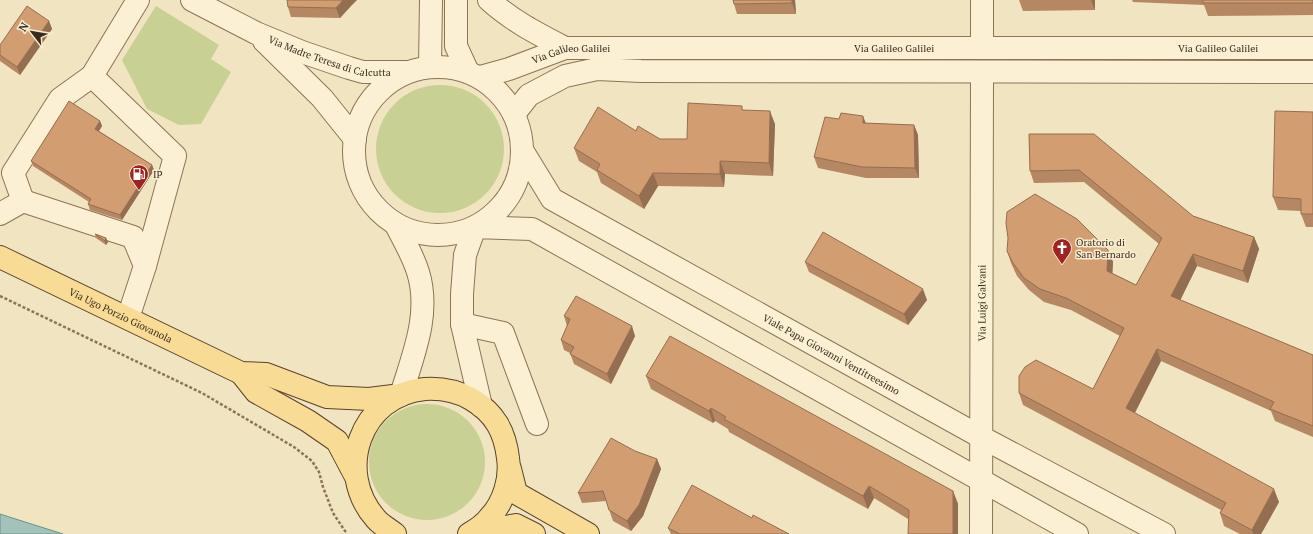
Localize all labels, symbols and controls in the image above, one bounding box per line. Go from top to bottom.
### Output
north arrow [12,12,52,52]
text: N [15,19,32,34]
street label: Via Madre Teresa di Calcutta [266,33,391,79]
street label: Via Galileo Galilei [530,42,610,67]
street label: Via Galileo Galilei [854,42,934,55]
street label: Via Galileo Galilei [1178,42,1258,55]
fuel station icon: IP [128,163,150,191]
place label: IP [153,168,163,181]
place label: Oratorio di San Bernardo [1076,236,1136,261]
church icon: Oratorio di San Bernardo [1051,237,1073,265]
street label: Via Luigi Galvani [975,265,989,341]
street label: Via Ugo Porzio Giovanola [67,285,174,346]
street label: Viale Papa Giovanni Ventitreesimo [760,311,902,398]

